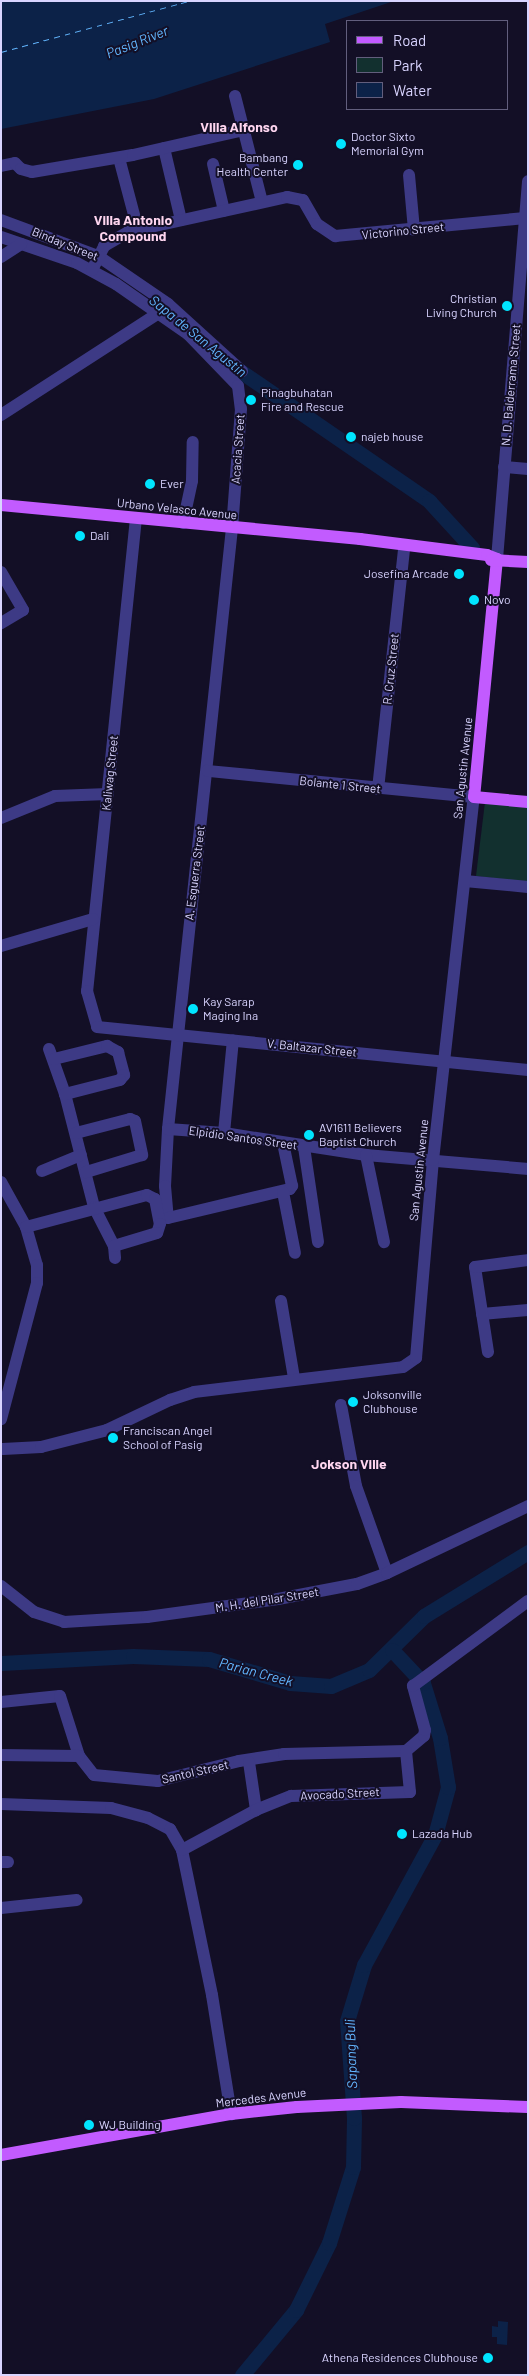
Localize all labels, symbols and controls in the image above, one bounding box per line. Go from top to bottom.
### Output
legend [346,20,509,110]
water label: Pasig River [103,22,171,62]
text: Road [393,31,426,49]
text: Park [393,56,422,74]
text: Water [393,81,432,99]
district label: Villa Alfonso [200,119,278,135]
place label: Doctor Sixto Memorial Gym [351,130,424,158]
marker: Doctor Sixto Memorial Gym [335,138,347,150]
place label: Bambang Health Center [217,151,288,179]
marker: Bambang Health Center [292,159,304,171]
district label: Villa Antonio Compound [94,212,172,244]
street label: Victorino Street [361,220,445,242]
street label: Binday Street [30,224,100,264]
water label: Sapa de San Agustin [146,292,250,380]
place label: Christian Living Church [426,292,497,320]
marker: Christian Living Church [501,300,513,312]
street label: N. D. Balderrama Street [499,324,523,446]
place label: Pinagbuhatan Fire and Rescue [261,386,344,414]
marker: Pinagbuhatan Fire and Rescue [245,394,257,406]
street label: Acacia Street [228,414,248,484]
place label: najeb house [361,430,423,444]
marker: najeb house [345,431,357,443]
place label: Ever [160,477,184,491]
marker: Ever [144,478,156,490]
street label: Urbano Velasco Avenue [116,496,238,522]
place label: Dali [90,529,109,543]
marker: Dali [74,530,86,542]
place label: Josefina Arcade [364,567,449,581]
marker: Josefina Arcade [453,568,465,580]
place label: Novo [484,593,510,607]
marker: Novo [468,594,480,606]
street label: R. Cruz Street [380,633,402,705]
street label: San Agustin Avenue [451,716,475,820]
street label: Kaliwag Street [99,735,121,811]
street label: Bolante 1 Street [299,774,381,796]
street label: A. Esguerra Street [182,825,208,921]
place label: Kay Sarap Maging Ina [203,995,258,1023]
marker: Kay Sarap Maging Ina [187,1003,199,1015]
street label: V. Baltazar Street [267,1036,357,1060]
street label: San Agustin Avenue [407,1118,431,1222]
place label: AV1611 Believers Baptist Church [319,1121,402,1149]
street label: Elpidio Santos Street [188,1123,298,1153]
marker: AV1611 Believers Baptist Church [303,1129,315,1141]
place label: Joksonville Clubhouse [363,1388,422,1416]
marker: Joksonville Clubhouse [347,1396,359,1408]
place label: Franciscan Angel School of Pasig [123,1424,212,1452]
marker: Franciscan Angel School of Pasig [107,1432,119,1444]
district label: Jokson Ville [311,1456,387,1472]
street label: M. H. del Pilar Street [214,1585,320,1615]
water label: Parian Creek [217,1654,295,1690]
street label: Santol Street [160,1757,230,1787]
street label: Avocado Street [300,1785,380,1803]
place label: Lazada Hub [412,1827,472,1841]
marker: Lazada Hub [396,1828,408,1840]
water label: Sapang Buli [341,2019,361,2089]
street label: Mercedes Avenue [215,2085,307,2111]
place label: WJ Building [99,2118,161,2132]
marker: WJ Building [83,2119,95,2131]
place label: Athena Residences Clubhouse [322,2351,478,2365]
marker: Athena Residences Clubhouse [482,2352,494,2364]

